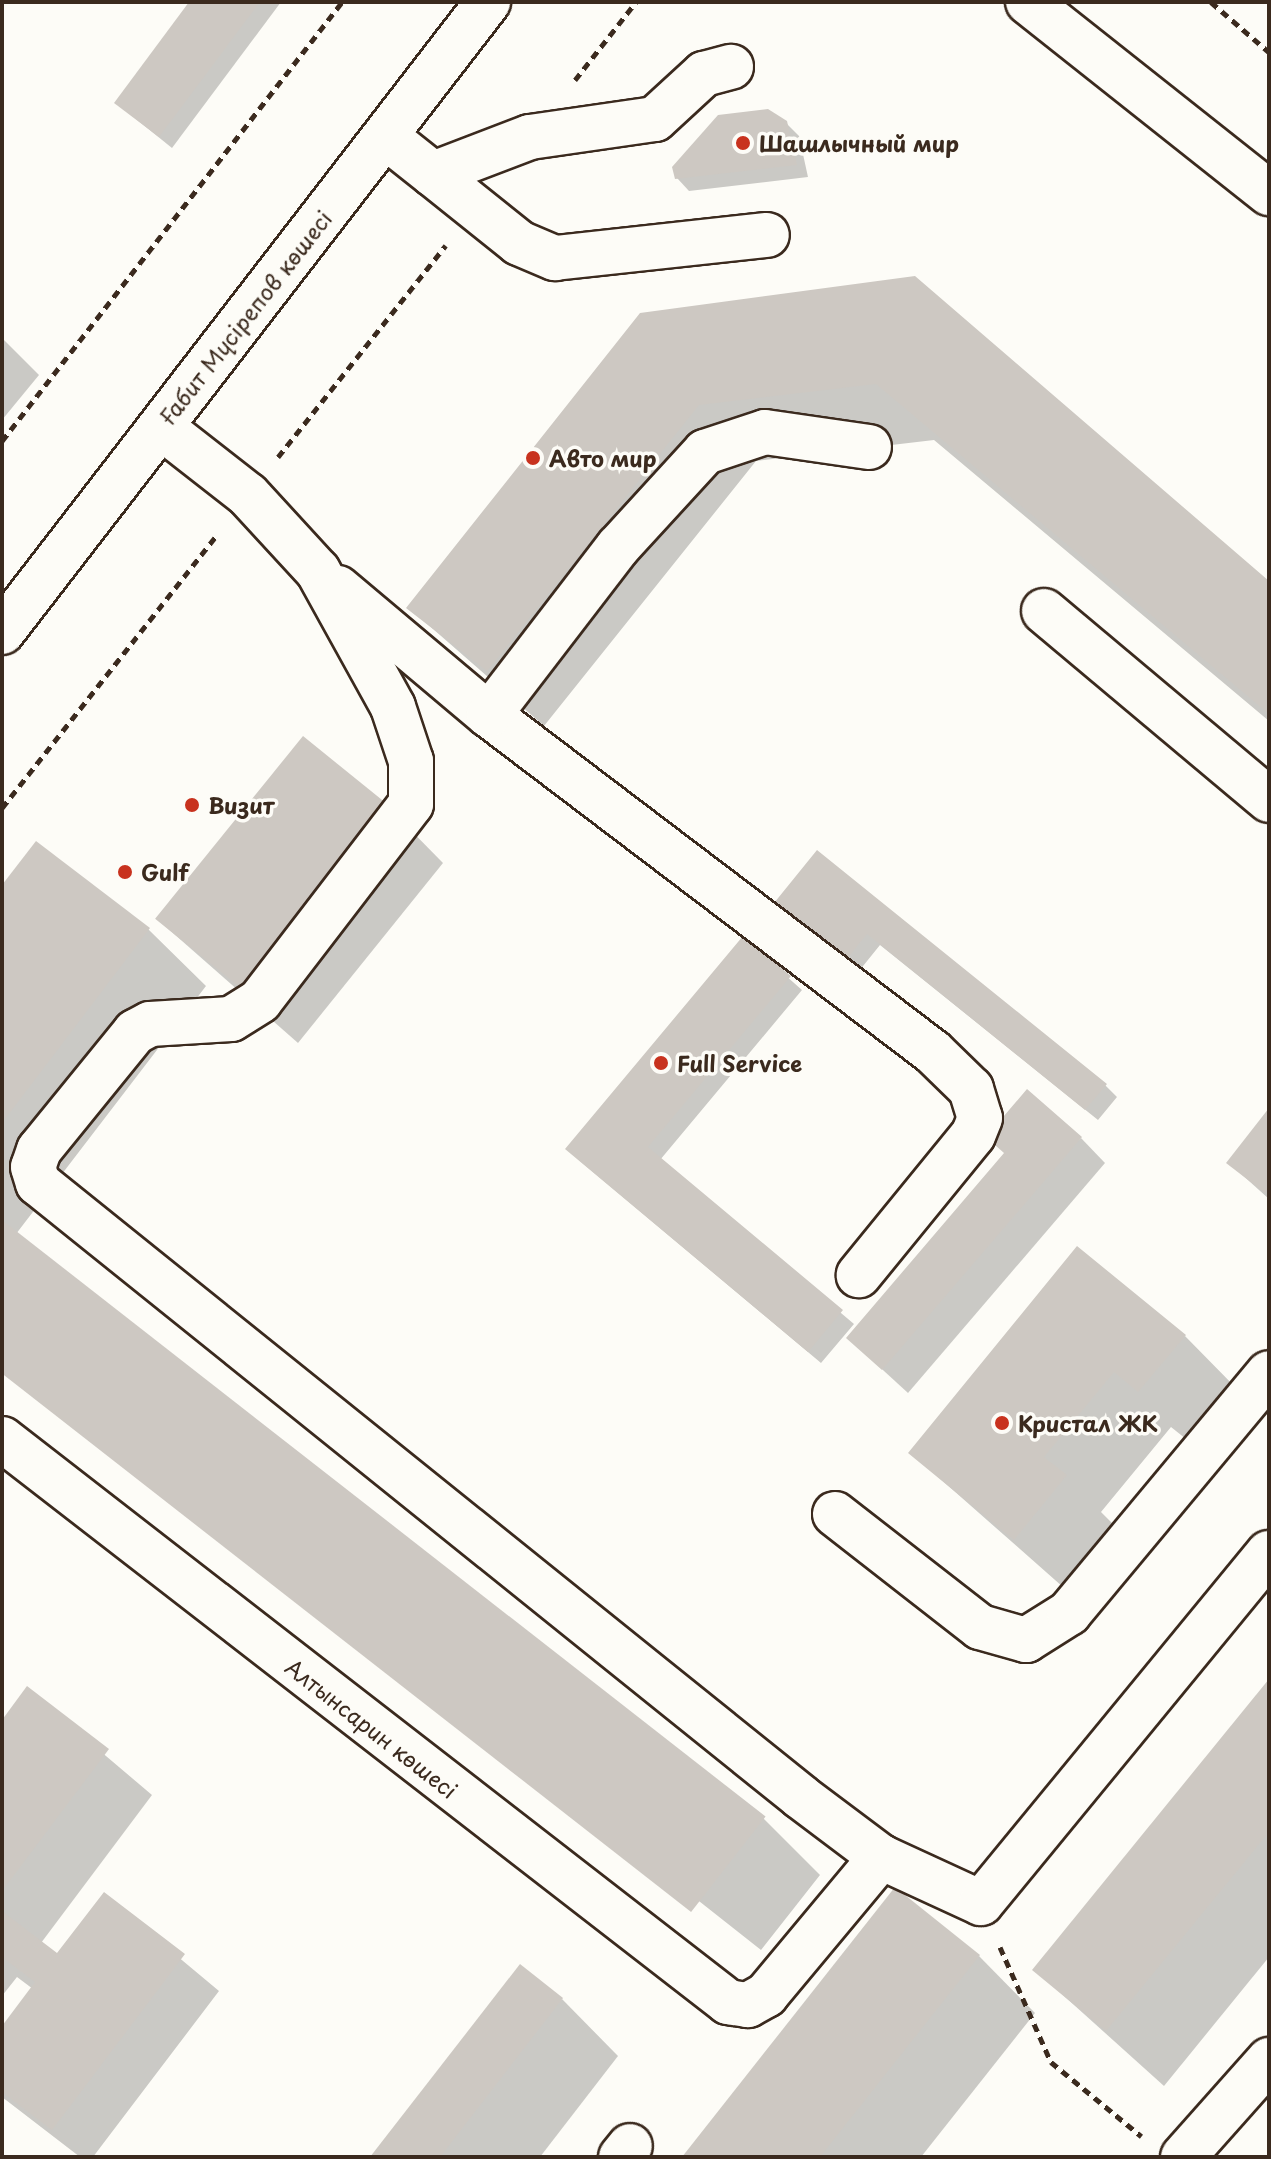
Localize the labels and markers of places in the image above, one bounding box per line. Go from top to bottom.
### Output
place label: Шашлычный мир [759,130,959,156]
marker: Шашлычный мир [734,134,752,152]
place label: Авто мир [549,445,657,471]
marker: Авто мир [524,449,542,467]
place label: Визит [208,792,274,818]
marker: Визит [183,796,201,814]
place label: Gulf [141,859,189,885]
marker: Gulf [116,863,134,881]
place label: Full Service [677,1050,801,1076]
marker: Full Service [652,1054,670,1072]
place label: Кристал ЖК [1018,1410,1157,1436]
marker: Кристал ЖК [993,1414,1011,1432]

